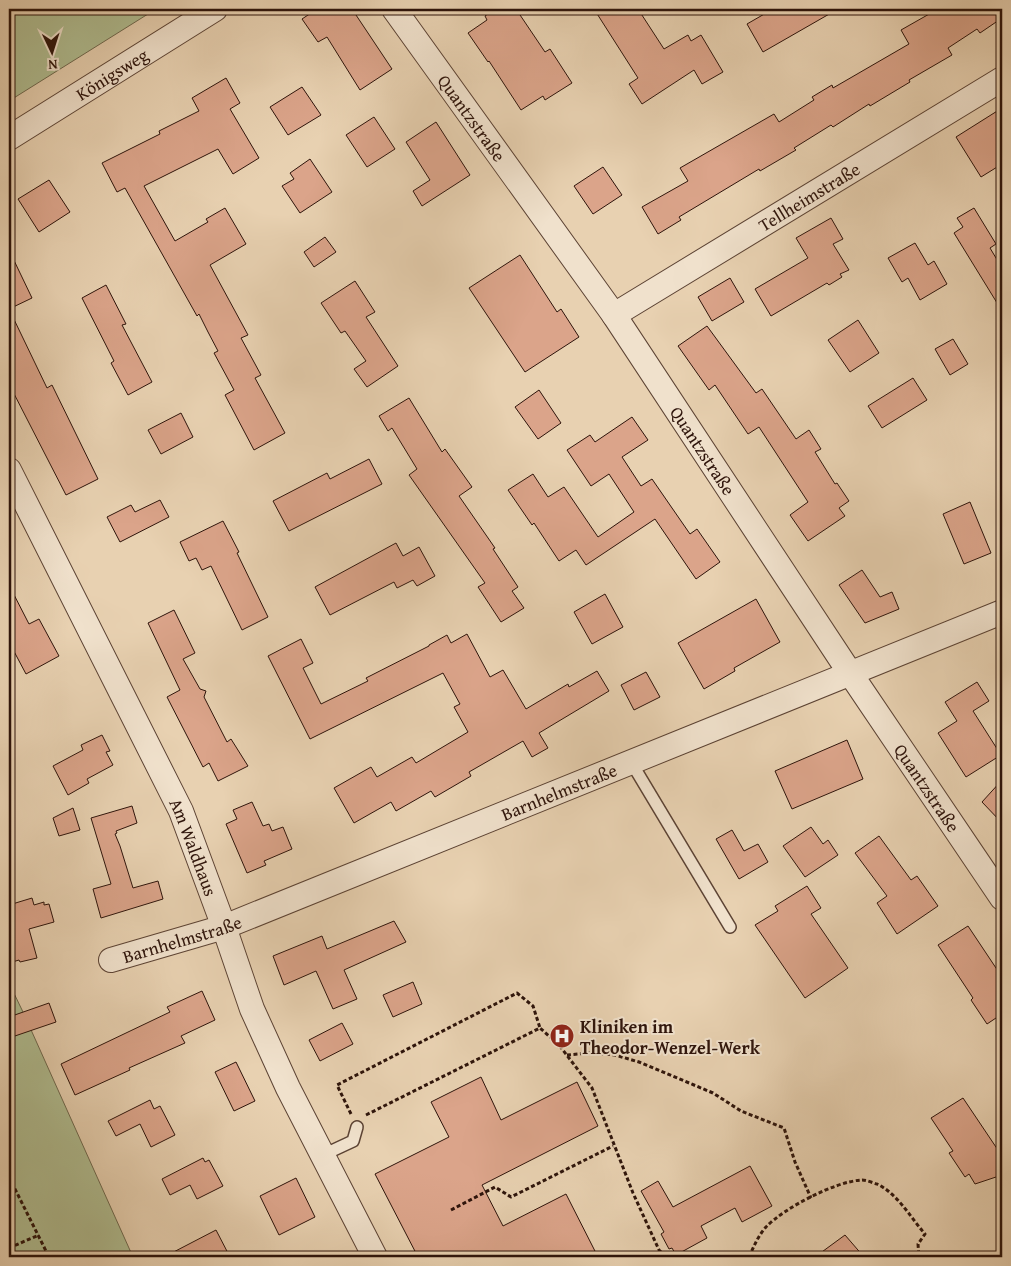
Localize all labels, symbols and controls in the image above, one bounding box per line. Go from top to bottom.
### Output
north arrow [28,28,78,78]
street label: Königsweg [70,41,153,107]
text: N [47,55,58,75]
street label: Quantzstraße [432,69,513,167]
street label: Tellheimstraße [753,155,865,238]
street label: Quantzstraße [664,400,743,500]
street label: Quantzstraße [888,738,967,837]
street label: Barnhelmstraße [497,756,621,827]
street label: Am Waldhaus [163,793,225,900]
street label: Barnhelmstraße [119,908,246,969]
place label: Kliniken im Theodor-Wenzel-Werk [580,1013,761,1061]
hospital icon: Kliniken im Theodor-Wenzel-Werk [549,1023,575,1049]

